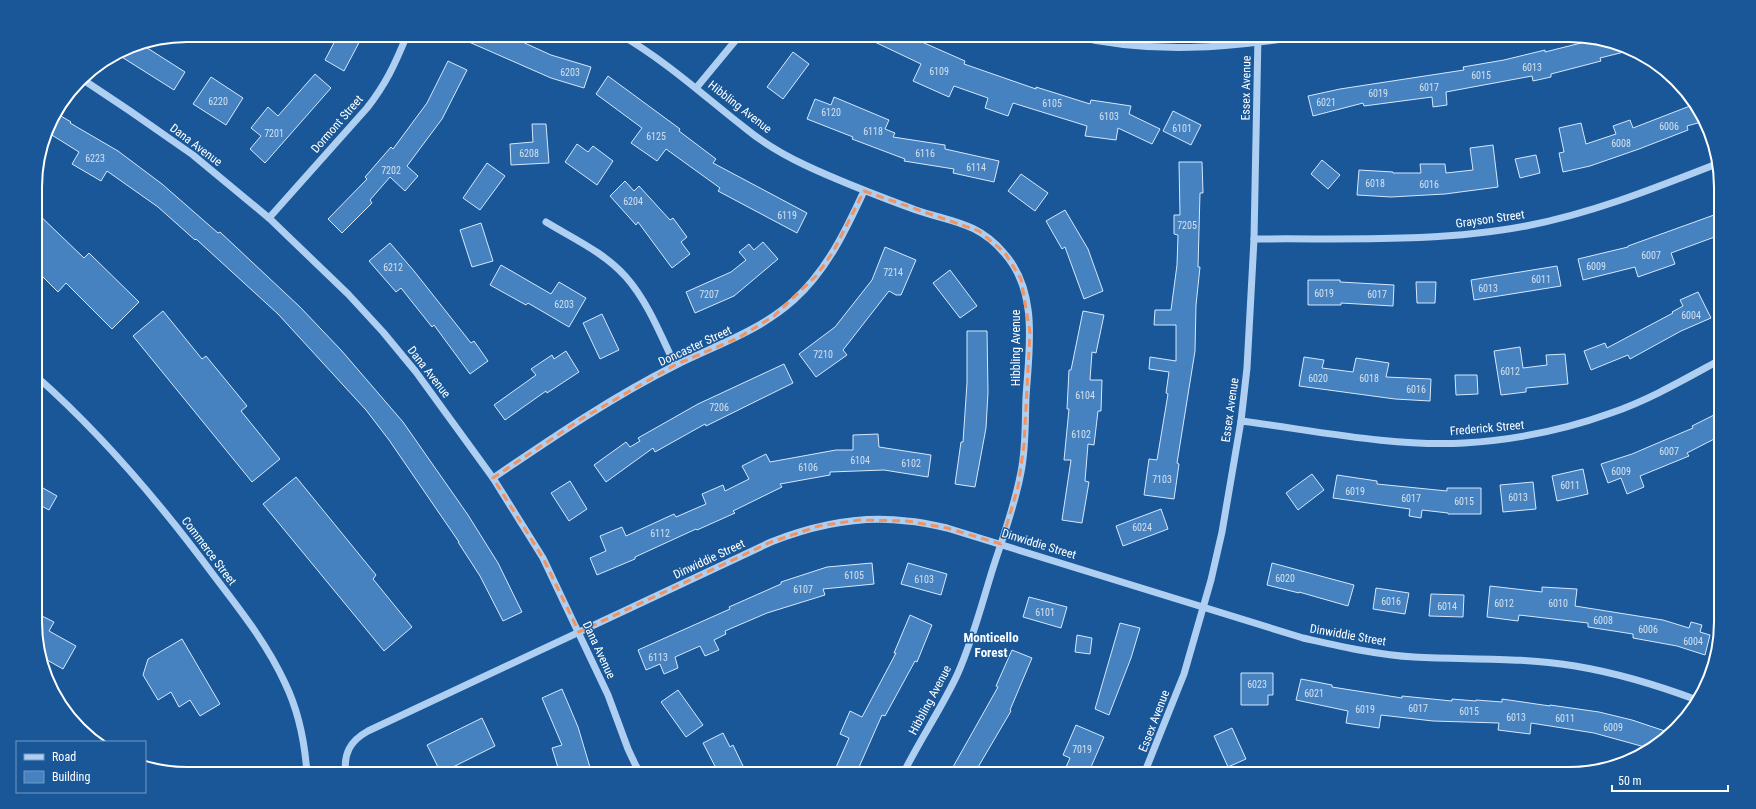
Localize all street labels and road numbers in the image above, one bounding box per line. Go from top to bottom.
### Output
street label: Essex Avenue [1238,55,1254,121]
street label: Hibbling Avenue [706,78,775,136]
street label: Dormont Street [308,92,366,156]
street label: Dana Avenue [167,121,225,169]
street label: Grayson Street [1455,207,1526,231]
street label: Hibbling Avenue [1009,309,1023,386]
street label: Doncaster Street [656,323,734,369]
street label: Dana Avenue [405,343,454,401]
street label: Essex Avenue [1219,376,1242,443]
street label: Frederick Street [1449,418,1525,438]
street label: Commerce Street [179,514,240,588]
street label: Dinwiddie Street [1000,526,1078,562]
street label: Dinwiddie Street [671,536,747,582]
street label: Dana Avenue [580,619,618,681]
street label: Dinwiddie Street [1309,621,1388,649]
street label: Hibbling Avenue [906,663,954,737]
street label: Essex Avenue [1136,688,1172,754]

